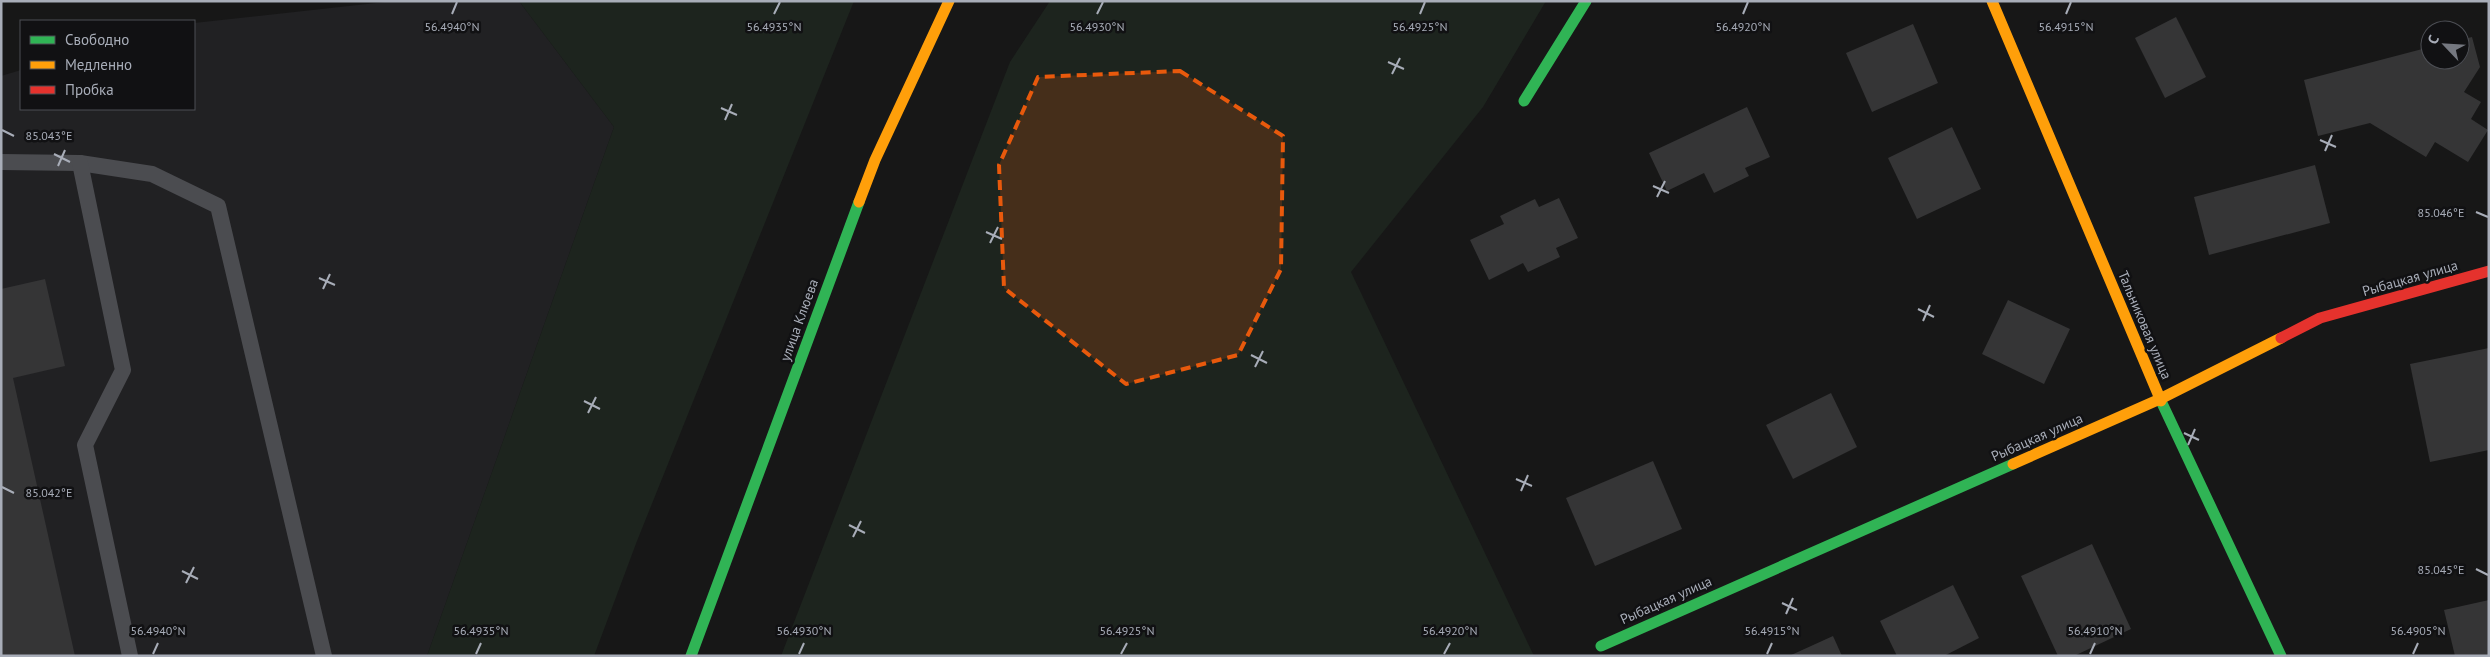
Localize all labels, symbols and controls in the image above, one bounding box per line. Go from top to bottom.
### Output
text: 56.4940°N [425,19,479,34]
text: 56.4935°N [747,19,801,34]
text: 56.4930°N [1070,19,1124,34]
text: 56.4925°N [1393,19,1447,34]
text: 56.4920°N [1716,19,1770,34]
text: 56.4915°N [2039,19,2093,34]
legend [20,20,195,110]
north arrow [2420,20,2470,70]
text: Свободно [65,30,129,49]
text: С [2423,32,2443,47]
text: Медленно [65,55,132,74]
text: Пробка [65,80,114,99]
text: 85.043°E [26,128,72,143]
text: 85.046°E [2418,205,2464,220]
street label: Рыбацкая улица [2360,256,2460,300]
street label: Тальниковая улица [2114,268,2176,382]
street label: улица Клюева [776,276,822,364]
street label: Рыбацкая улица [1988,409,2086,465]
text: 85.042°E [26,485,72,500]
text: 85.045°E [2418,562,2464,577]
street label: Рыбацкая улица [1617,572,1715,628]
text: 56.4940°N [131,623,185,638]
text: 56.4935°N [454,623,508,638]
text: 56.4930°N [777,623,831,638]
text: 56.4925°N [1100,623,1154,638]
text: 56.4920°N [1423,623,1477,638]
text: 56.4915°N [1745,623,1799,638]
text: 56.4910°N [2068,623,2122,638]
text: 56.4905°N [2391,623,2445,638]

